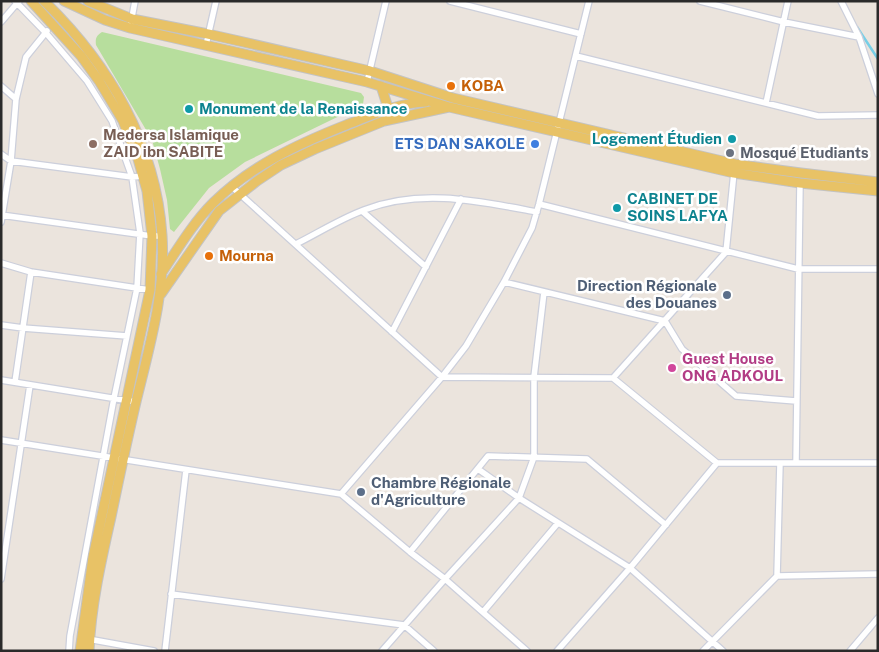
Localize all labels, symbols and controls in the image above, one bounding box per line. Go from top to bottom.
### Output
place label: KOBA [461,77,504,94]
marker: KOBA [445,80,457,92]
place label: Monument de la Renaissance [199,100,407,117]
marker: Monument de la Renaissance [183,103,195,115]
place label: Medersa Islamique ZAID ibn SABITE [103,126,239,160]
place label: Logement Étudien [592,130,722,147]
marker: Logement Étudien [726,133,738,145]
place label: ETS DAN SAKOLE [394,135,525,152]
marker: Medersa Islamique ZAID ibn SABITE [87,138,99,150]
marker: ETS DAN SAKOLE [529,138,541,150]
place label: Mosqué Etudiants [740,144,869,161]
marker: Mosqué Etudiants [724,147,736,159]
place label: CABINET DE SOINS LAFYA [627,190,728,224]
marker: CABINET DE SOINS LAFYA [611,202,623,214]
place label: Mourna [219,247,274,264]
marker: Mourna [203,250,215,262]
place label: Direction Régionale des Douanes [577,277,717,311]
marker: Direction Régionale des Douanes [721,289,733,301]
place label: Guest House ONG ADKOUL [682,350,783,384]
marker: Guest House ONG ADKOUL [666,362,678,374]
place label: Chambre Régionale d'Agriculture [371,474,511,508]
marker: Chambre Régionale d'Agriculture [355,486,367,498]

